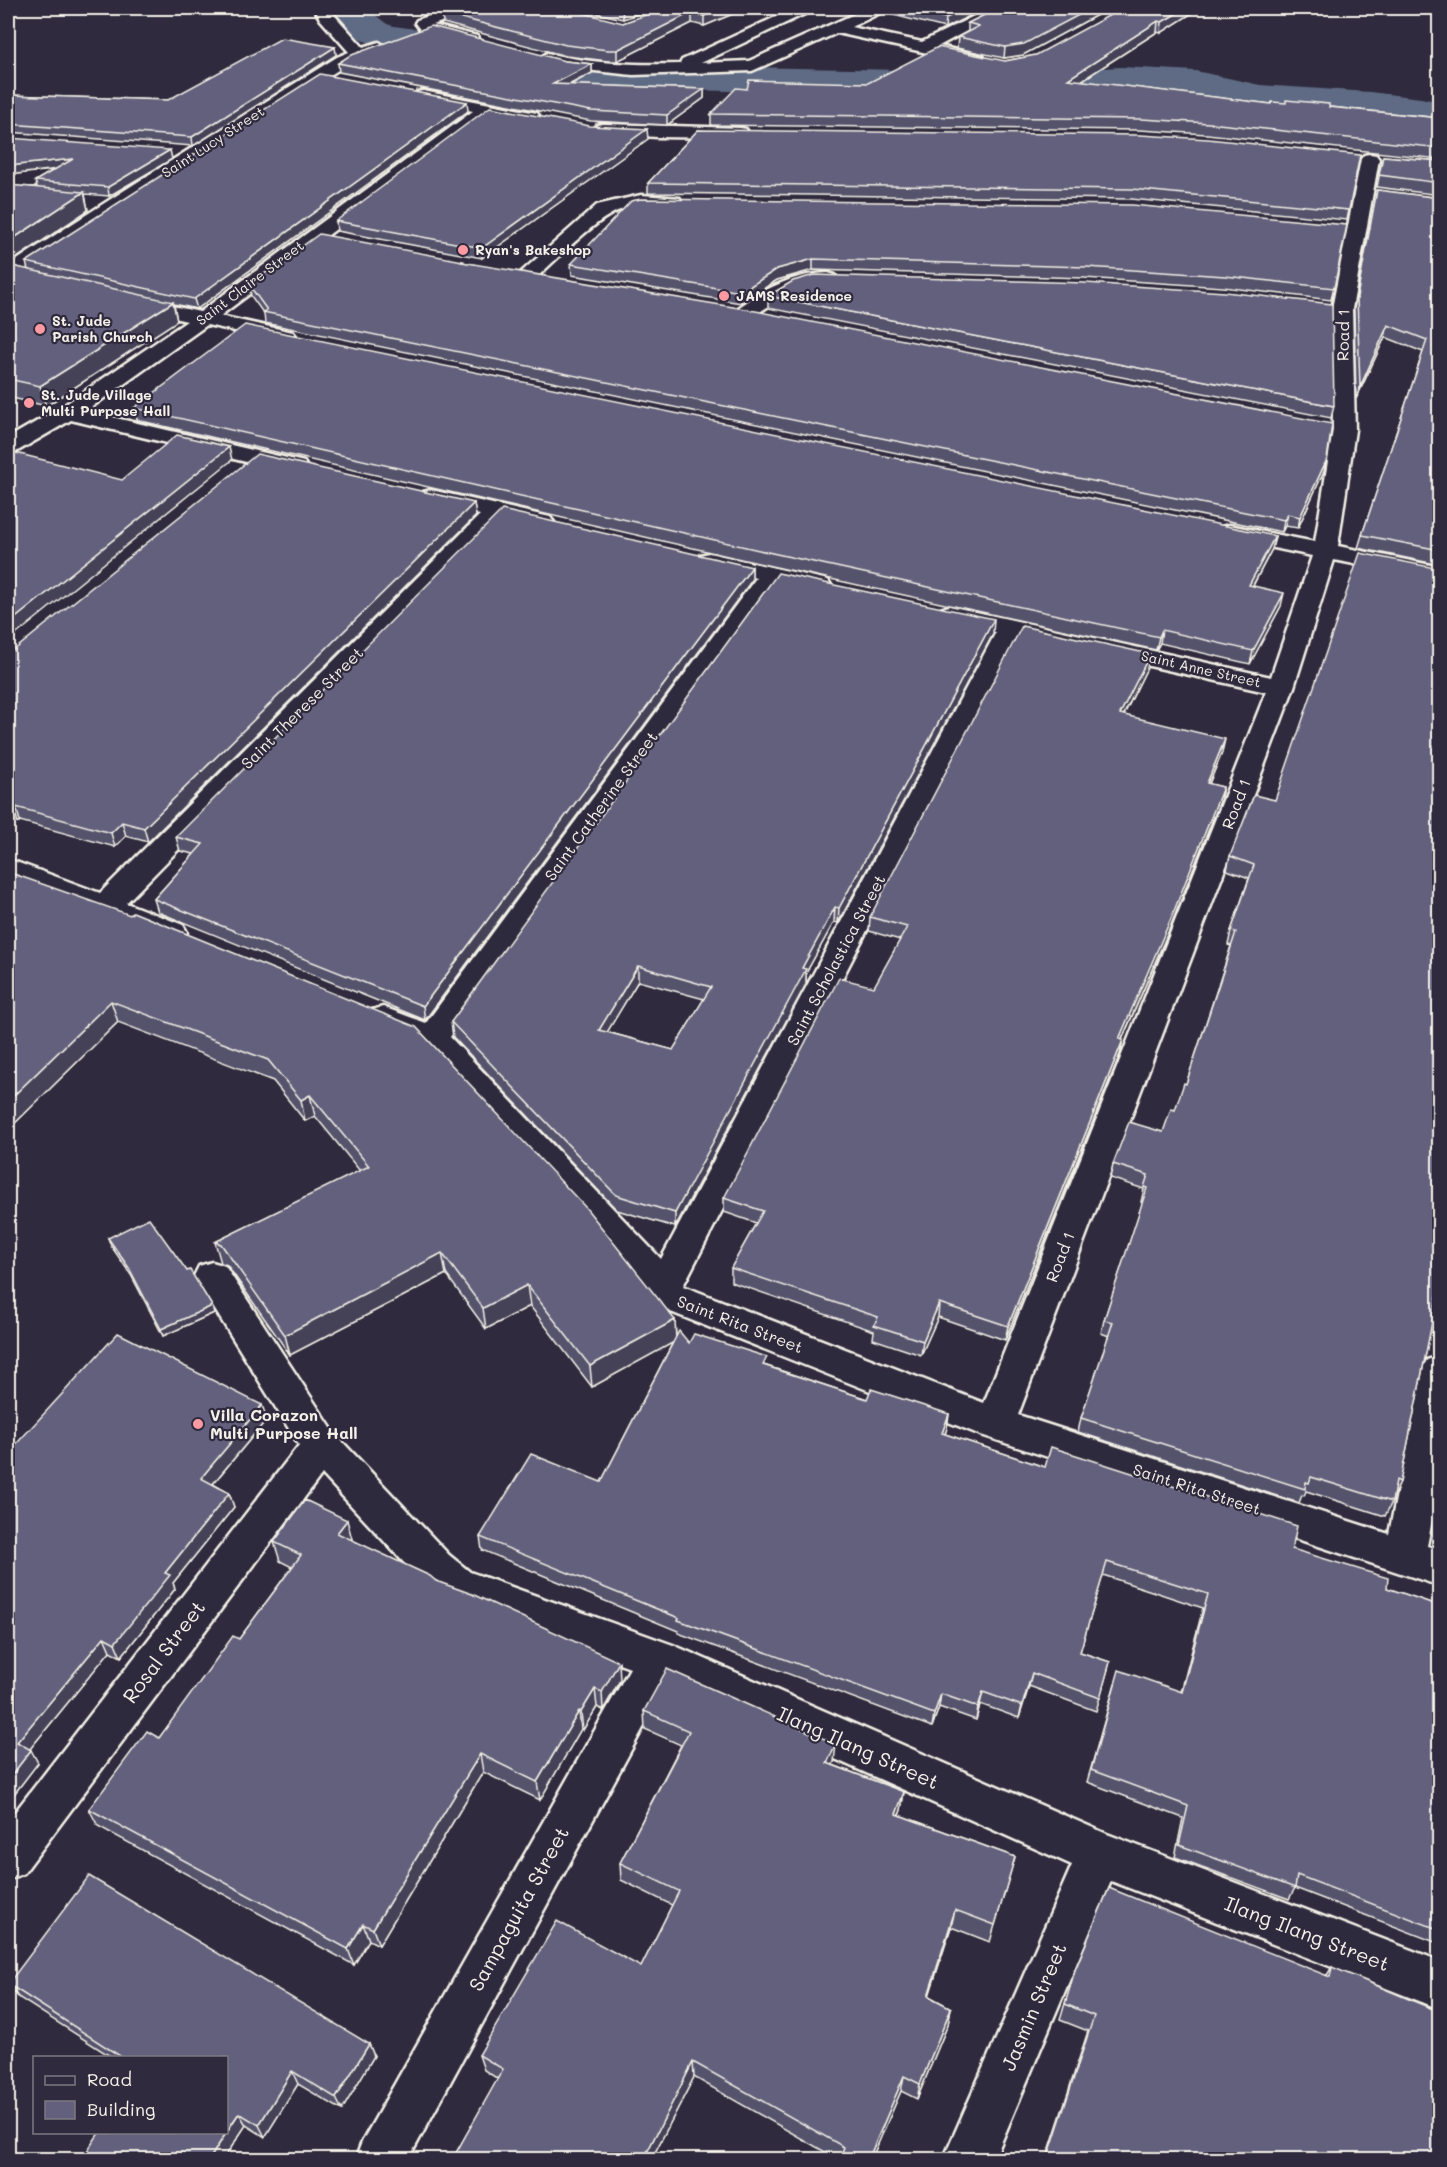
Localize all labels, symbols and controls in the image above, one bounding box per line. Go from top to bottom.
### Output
street label: Saint Lucy Street [158,101,268,182]
street label: Saint Claire Street [192,236,308,329]
place label: Ryan's Bakeshop [475,240,591,259]
marker: Ryan's Bakeshop [456,243,470,257]
place label: JAMS Residence [736,286,852,305]
marker: JAMS Residence [717,289,731,303]
street label: Road 1 [1332,309,1353,361]
place label: St. Jude Parish Church [52,311,153,346]
marker: St. Jude Parish Church [33,322,47,336]
place label: St. Jude Village Multi Purpose Hall [41,385,170,420]
marker: St. Jude Village Multi Purpose Hall [22,396,36,410]
street label: Saint Therese Street [236,642,367,773]
street label: Saint Anne Street [1139,646,1263,692]
street label: Saint Catherine Street [539,727,662,885]
street label: Road 1 [1216,776,1255,832]
street label: Saint Scholastica Street [781,871,890,1049]
street label: Road 1 [1040,1229,1079,1285]
street label: Saint Rita Street [674,1290,806,1357]
place label: Villa Corazon Multi Purpose Hall [210,1404,358,1443]
marker: Villa Corazon Multi Purpose Hall [191,1417,205,1431]
street label: Saint Rita Street [1131,1458,1264,1519]
street label: Rosal Street [116,1595,210,1708]
street label: Ilang Ilang Street [773,1700,943,1794]
street label: Sampaguita Street [462,1822,574,1995]
street label: Ilang Ilang Street [1221,1890,1393,1976]
street label: Jasmin Street [994,1939,1072,2074]
legend [33,2056,228,2134]
text: Road [87,2067,132,2091]
text: Building [87,2097,155,2121]

